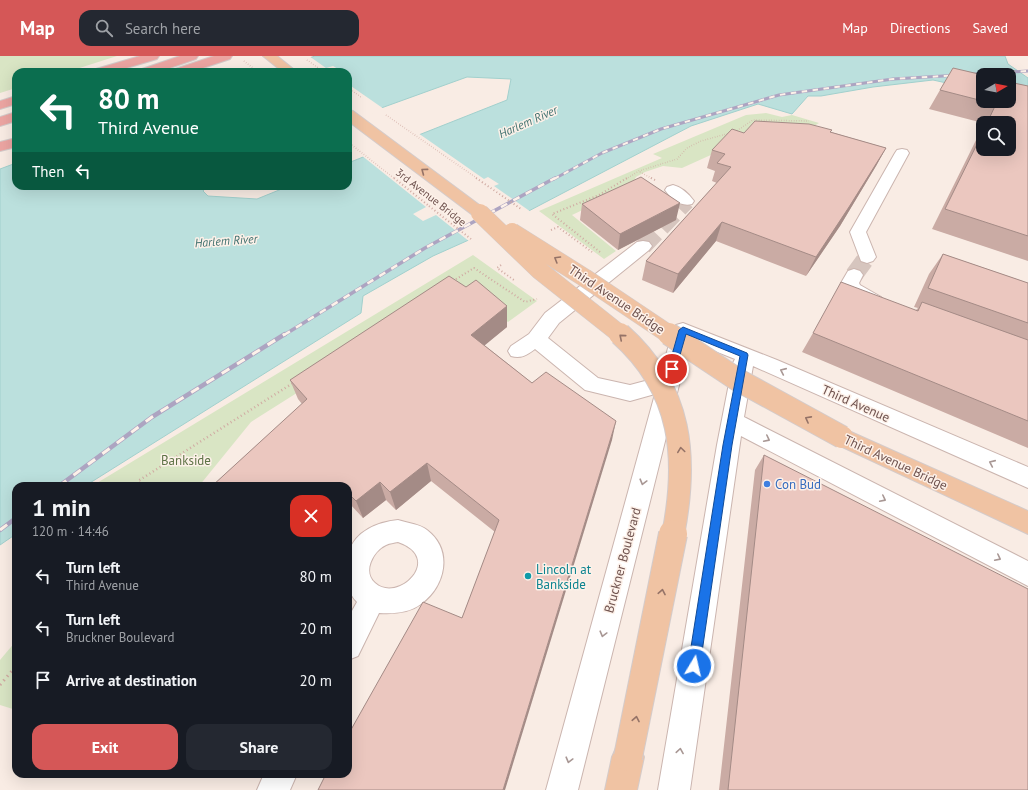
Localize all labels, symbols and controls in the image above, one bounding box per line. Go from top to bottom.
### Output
search box [79,10,359,46]
text: Map [20,16,55,40]
icon: search [93,17,115,39]
text: Search here [125,19,201,38]
text: Map [842,19,868,37]
text: Directions [890,19,950,37]
text: Saved [972,19,1008,37]
north arrow [976,68,1016,108]
map controls [976,68,1016,156]
text: 80 m [98,80,159,117]
icon: left [32,84,84,136]
water label: Harlem River [496,101,561,141]
text: Third Avenue [98,116,199,139]
button: search [976,116,1016,156]
icon: left [72,160,94,182]
text: Then [32,162,64,181]
street label: 3rd Avenue Bridge [393,165,470,229]
one-way arrow [421,169,428,176]
water label: Harlem River [194,231,259,250]
one-way arrow [554,256,561,263]
street label: Third Avenue Bridge [565,261,668,338]
one-way arrow [619,335,626,342]
pin [655,352,689,386]
icon: arrive [661,358,683,380]
one-way arrow [780,368,788,376]
street label: Third Avenue [819,381,893,426]
one-way arrow [805,416,812,423]
street label: Third Avenue Bridge [841,431,950,494]
one-way arrow [763,434,770,442]
one-way arrow [677,446,686,453]
park label: Bankside [161,452,211,469]
one-way arrow [989,460,997,468]
place label: Con Bud [775,476,821,493]
one-way arrow [639,478,648,485]
marker: Con Bud [762,479,772,489]
text: 1 min [32,492,91,523]
one-way arrow [878,494,886,501]
button: close [290,495,332,537]
street label: Bruckner Boulevard [600,506,645,615]
text: 120 m · 14:46 [32,523,109,540]
one-way arrow [994,553,1001,561]
text: Turn left [66,558,120,577]
place label: Lincoln at Bankside [536,561,592,593]
icon: left [32,565,54,587]
text: 80 m [299,567,332,586]
marker: Lincoln at Bankside [523,571,533,581]
text: Third Avenue [66,577,139,594]
one-way arrow [657,588,665,595]
text: Turn left [66,610,120,629]
icon: left [32,617,54,639]
text: 20 m [299,619,332,638]
text: Bruckner Boulevard [66,629,175,646]
one-way arrow [599,631,607,638]
position arrow [673,645,715,687]
icon: arrive [32,669,54,691]
text: Arrive at destination [66,671,197,690]
text: 20 m [299,671,332,690]
one-way arrow [631,716,639,722]
button: Exit [32,724,178,770]
button: Share [186,724,332,770]
one-way arrow [676,748,684,755]
one-way arrow [566,757,574,763]

